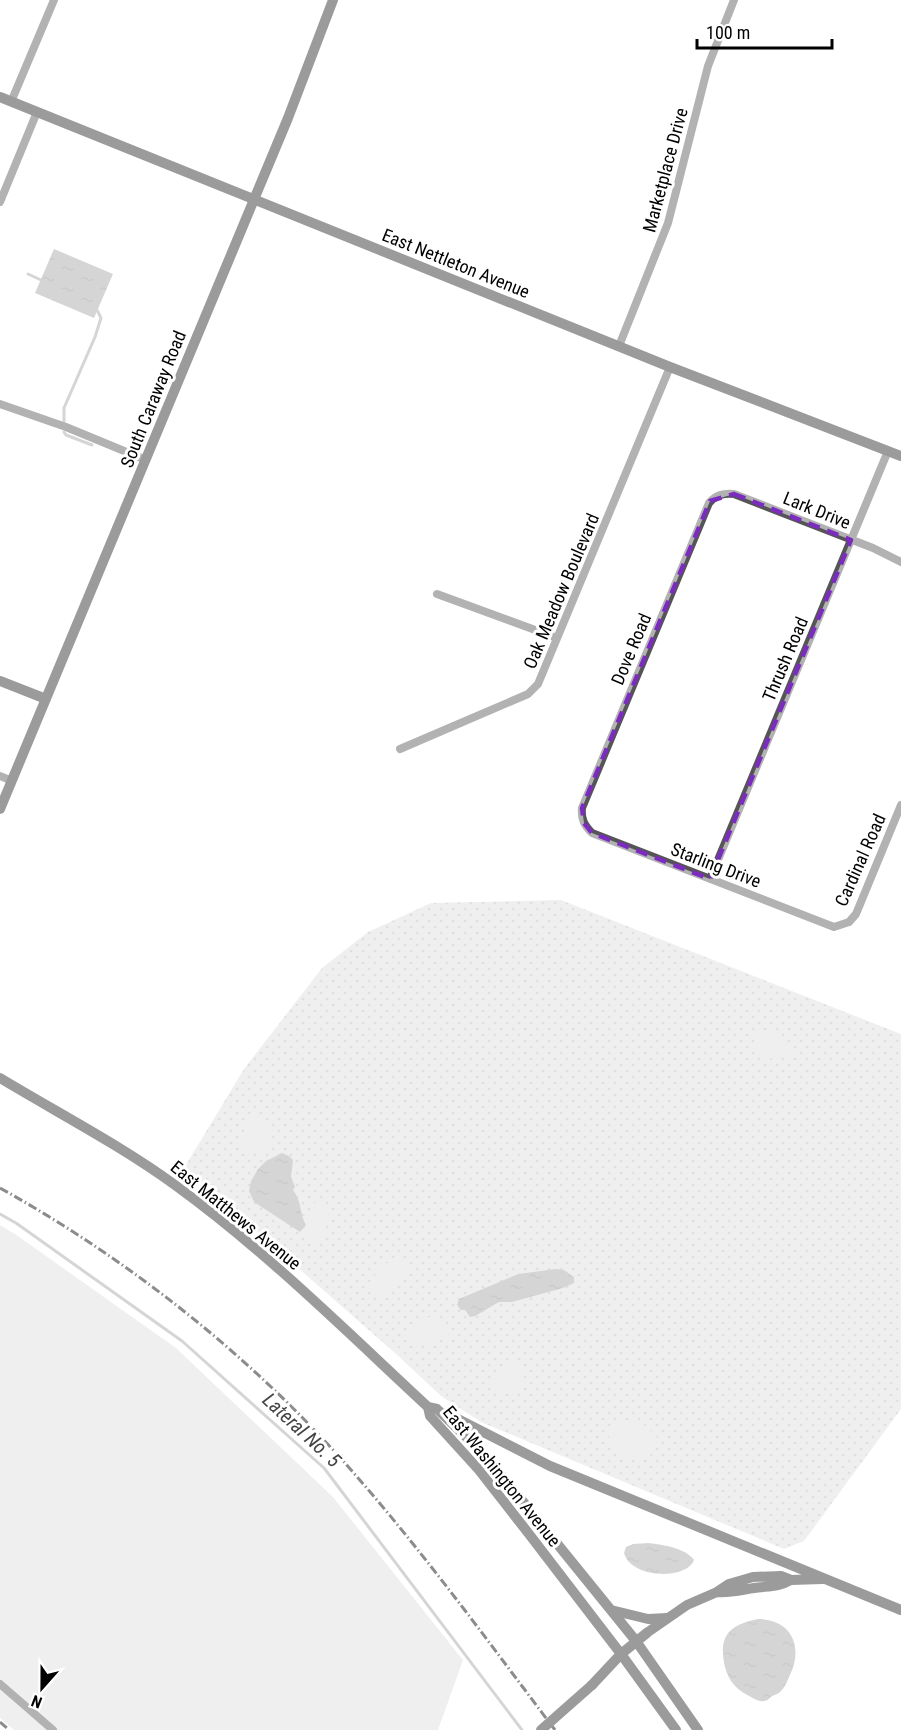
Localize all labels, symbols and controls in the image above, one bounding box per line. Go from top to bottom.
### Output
scale bar [697,12,832,50]
text: 100 m [706,22,750,43]
street label: Marketplace Drive [638,106,692,234]
street label: East Nettleton Avenue [379,224,533,302]
street label: South Caraway Road [116,327,190,471]
street label: Lark Drive [780,487,854,533]
street label: Oak Meadow Boulevard [519,510,603,672]
street label: Dove Road [607,610,655,688]
street label: Thrush Road [758,614,812,704]
street label: Cardinal Road [830,811,890,909]
street label: Starling Drive [668,838,764,892]
street label: East Matthews Avenue [167,1156,305,1274]
water label: Lateral No. 5 [258,1388,346,1473]
street label: East Washington Avenue [439,1401,565,1551]
north arrow [12,1658,72,1718]
text: N [29,1691,45,1712]

